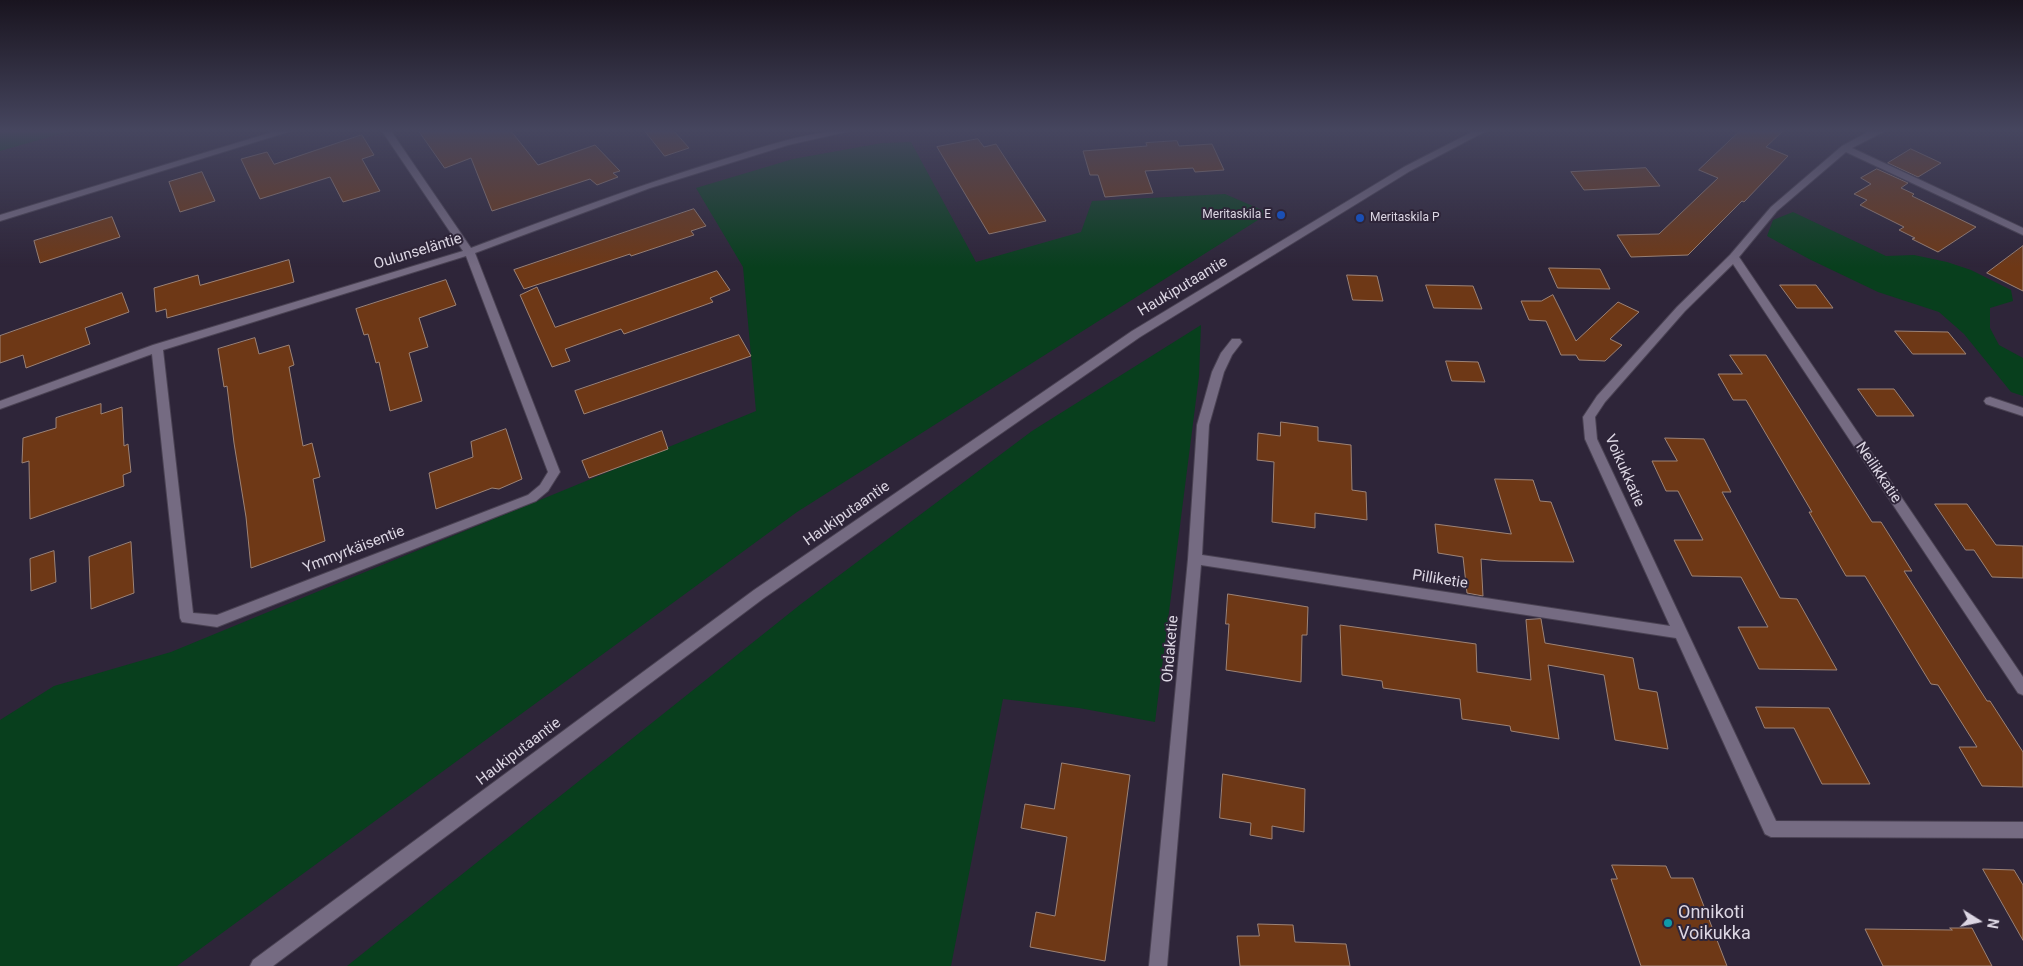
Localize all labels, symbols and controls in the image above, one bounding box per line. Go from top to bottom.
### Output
place label: Meritaskila E [1202,208,1271,222]
marker: Meritaskila E [1275,209,1287,221]
place label: Meritaskila P [1370,211,1439,225]
marker: Meritaskila P [1354,212,1366,224]
street label: Oulunseläntie [372,230,464,274]
street label: Haukiputaantie [1135,253,1231,321]
street label: Voikukkatie [1600,432,1648,510]
street label: Neilikkatie [1851,439,1905,507]
street label: Haukiputaantie [800,478,894,550]
street label: Ymmyrkäisentie [301,522,407,578]
street label: Pilliketie [1411,567,1469,593]
street label: Ohdaketie [1159,615,1183,683]
street label: Haukiputaantie [473,714,565,790]
north arrow [1953,896,2003,946]
place label: Onnikoti Voikukka [1678,902,1751,944]
marker: Onnikoti Voikukka [1662,917,1674,929]
text: N [1984,917,2002,930]

